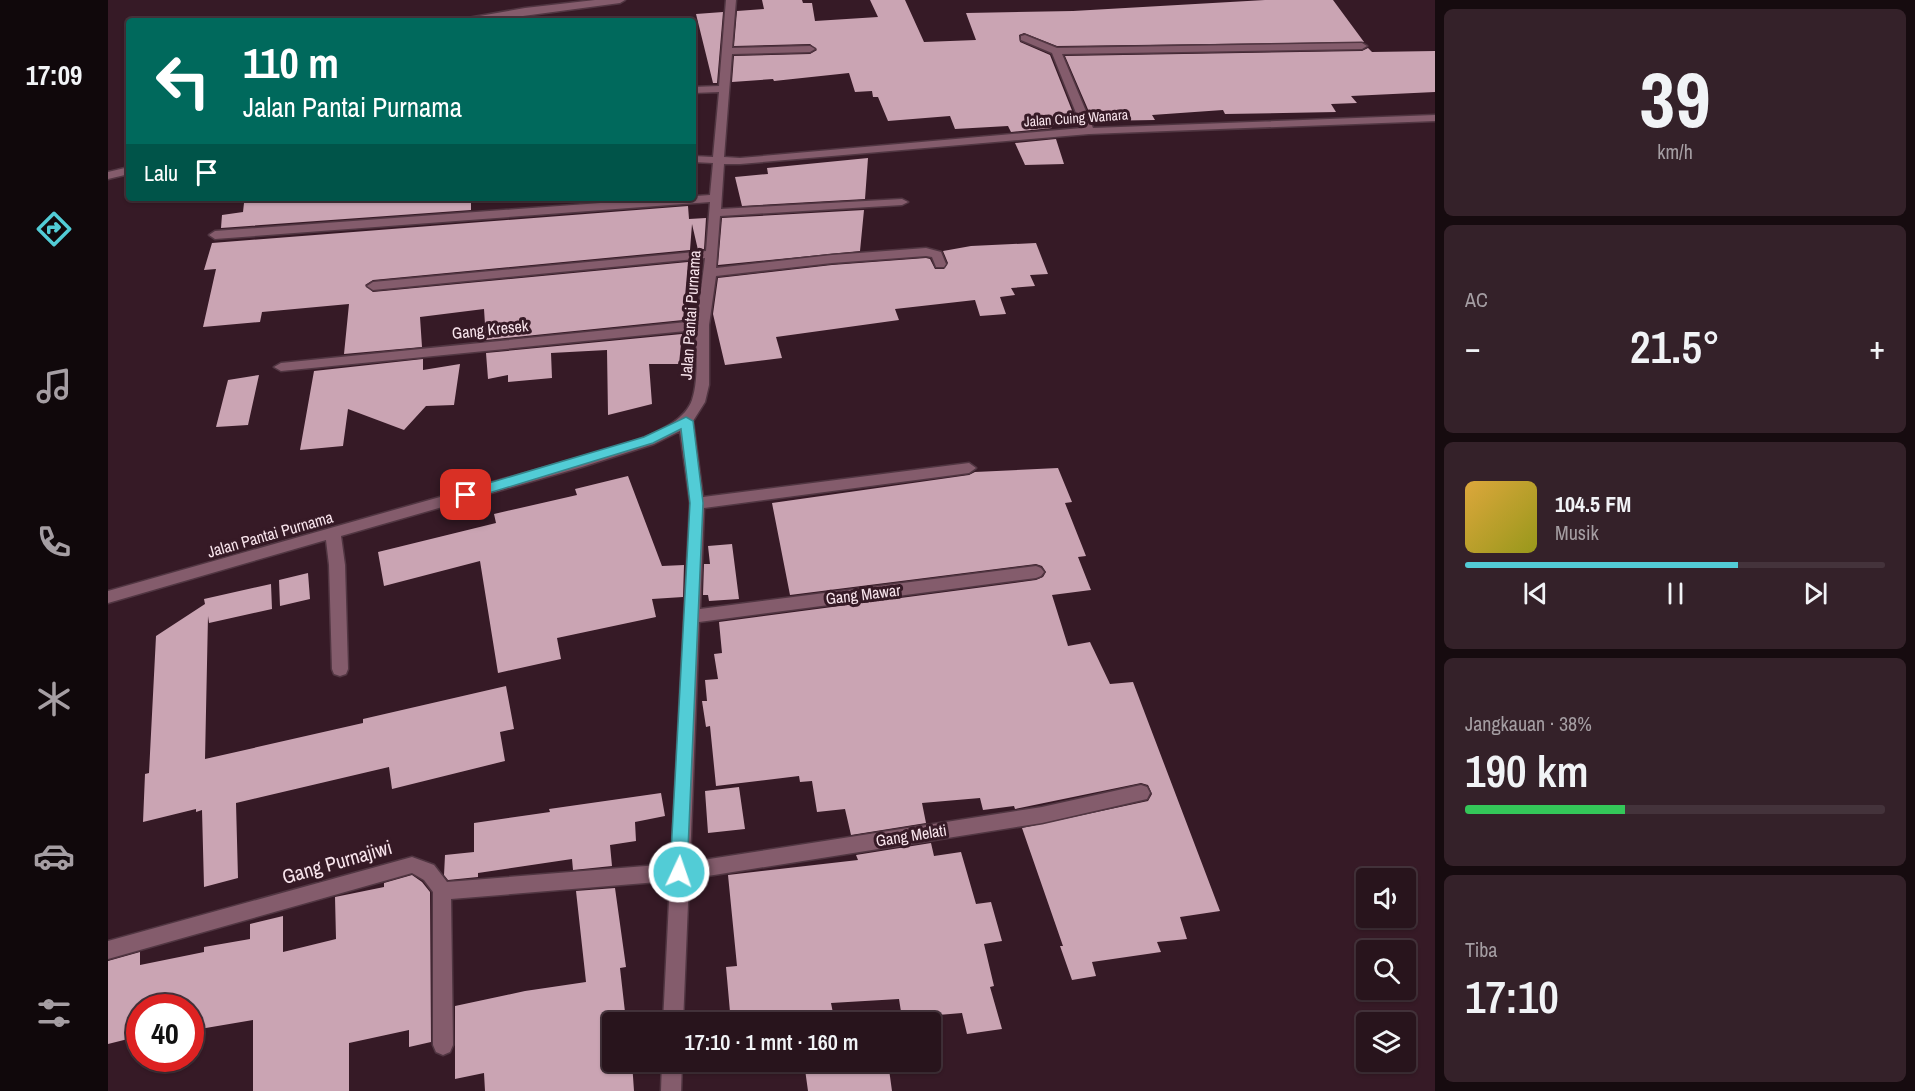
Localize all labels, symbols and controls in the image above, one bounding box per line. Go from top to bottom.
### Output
text: 110 m [243,35,339,91]
icon: left [144,42,222,120]
text: 39 [1639,46,1711,151]
text: 17:09 [26,57,82,93]
text: Jalan Pantai Purnama [243,89,462,125]
street label: Jalan Cuing Wanara [1023,105,1129,131]
text: km/h [1657,138,1693,165]
icon: arrive [190,156,223,189]
text: Lalu [144,158,178,188]
icon: directions [33,208,75,250]
street label: Jalan Pantai Purnama [674,249,706,381]
text: AC [1465,286,1488,313]
street label: Gang Kresek [451,314,530,344]
text: 21.5° [1630,316,1720,377]
text: − [1465,325,1481,369]
text: + [1869,325,1885,369]
icon: music [33,365,75,407]
pin [440,469,491,520]
icon: arrive [449,478,482,511]
text: 104.5 FM [1555,489,1631,519]
street label: Jalan Pantai Purnama [205,505,336,562]
text: Musik [1555,519,1599,546]
icon: phone [33,521,75,563]
icon: previous [1519,577,1552,610]
icon: pause [1659,577,1692,610]
icon: next [1799,577,1832,610]
street label: Gang Mawar [824,578,902,609]
icon: climate [33,678,75,720]
text: Jangkauan · 38% [1465,710,1592,737]
text: 190 km [1465,740,1589,801]
street label: Gang Melati [874,819,948,851]
street label: Gang Purnajiwi [279,833,395,890]
icon: car [33,835,75,877]
position arrow [647,840,711,904]
map controls [1356,868,1416,1072]
button: sound [1356,868,1416,928]
text: Tiba [1465,936,1497,963]
button: search [1356,940,1416,1000]
text: 17:10 [1465,966,1559,1027]
icon: filters [33,992,75,1034]
speed limit sign: 40 [126,994,204,1072]
button: layers [1356,1012,1416,1072]
text: 17:10 · 1 mnt · 160 m [685,1027,858,1057]

